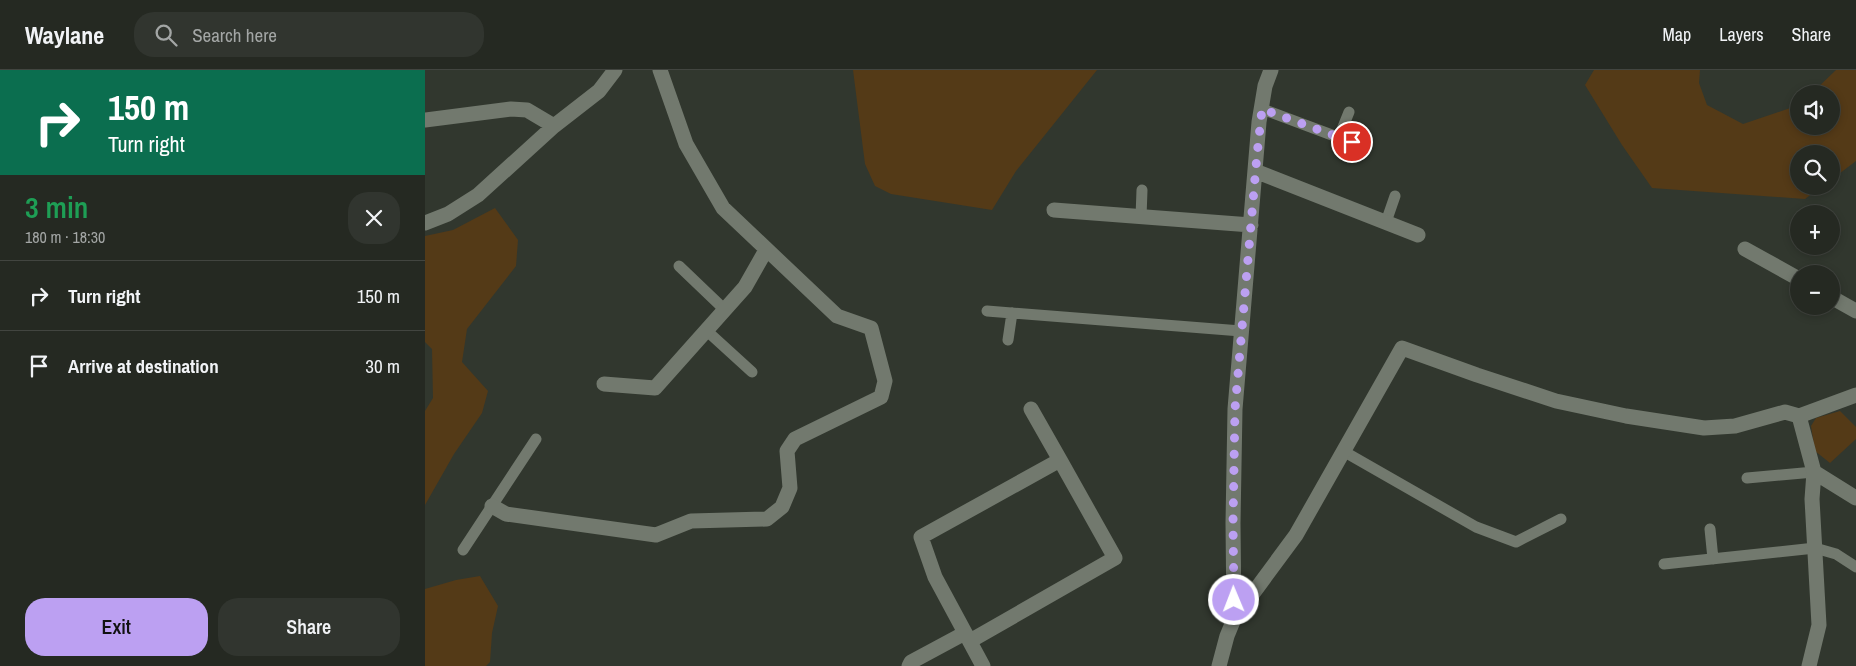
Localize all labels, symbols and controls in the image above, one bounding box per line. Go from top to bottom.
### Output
search box [134,12,484,57]
text: Waylane [25,19,104,51]
icon: search [152,21,180,49]
text: Search here [192,22,277,48]
text: Map [1663,22,1691,47]
text: Layers [1719,22,1764,47]
text: Share [1792,22,1831,47]
text: 150 m [108,84,189,131]
map controls [1790,85,1840,315]
button: sound [1790,85,1840,135]
icon: right [25,90,90,155]
pin [1331,121,1373,163]
icon: arrive [1338,128,1366,156]
text: Turn right [108,129,185,159]
button: search [1790,145,1840,195]
text: 3 min [25,187,88,227]
button: close [348,192,400,244]
button: + [1790,205,1840,255]
text: 180 m · 18:30 [25,226,105,248]
button: − [1790,265,1840,315]
icon: right [25,282,53,310]
text: Turn right [68,283,140,309]
text: 150 m [357,283,400,309]
icon: arrive [25,352,53,380]
text: Arrive at destination [68,353,219,379]
text: 30 m [365,353,400,379]
position arrow [1207,573,1259,625]
button: Exit [25,598,208,656]
button: Share [218,598,400,656]

